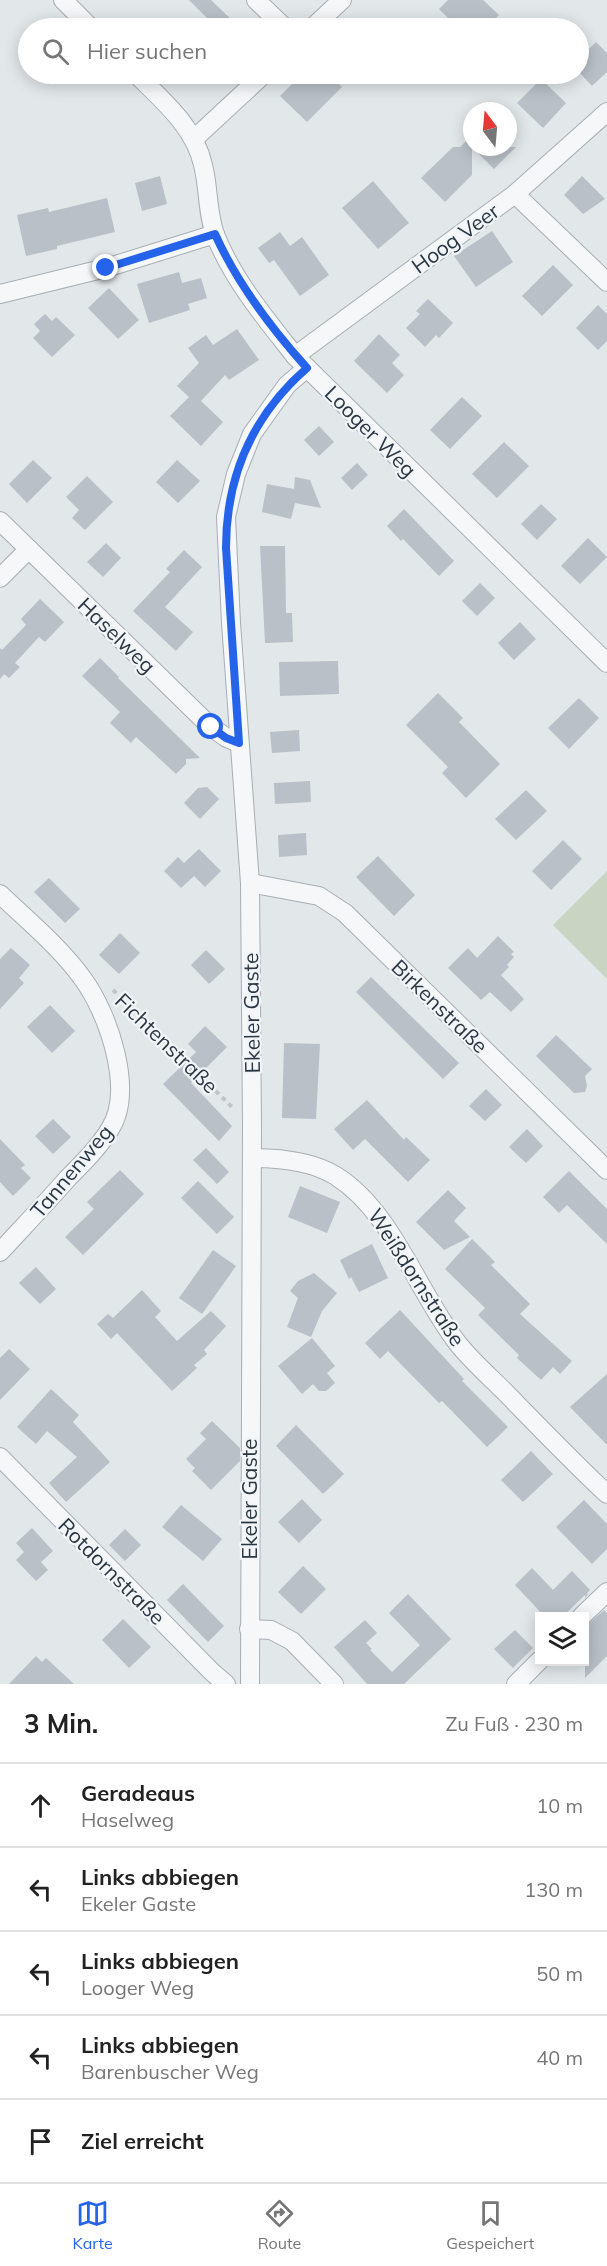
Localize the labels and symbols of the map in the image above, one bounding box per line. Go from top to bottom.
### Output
north arrow [463,102,517,156]
street label: Hoog Veer [406,197,504,279]
route end [92,254,118,280]
street label: Looger Weg [320,380,422,482]
street label: Haselweg [73,592,161,678]
route start [197,713,223,739]
street label: Ekeler Gaste [237,952,265,1074]
street label: Birkenstraße [386,954,494,1058]
street label: Fichtenstraße [110,987,224,1099]
street label: Tannenweg [24,1119,118,1223]
street label: Weißdornstraße [363,1203,471,1351]
street label: Ekeler Gaste [236,1439,262,1559]
street label: Rotdornstraße [53,1512,171,1630]

